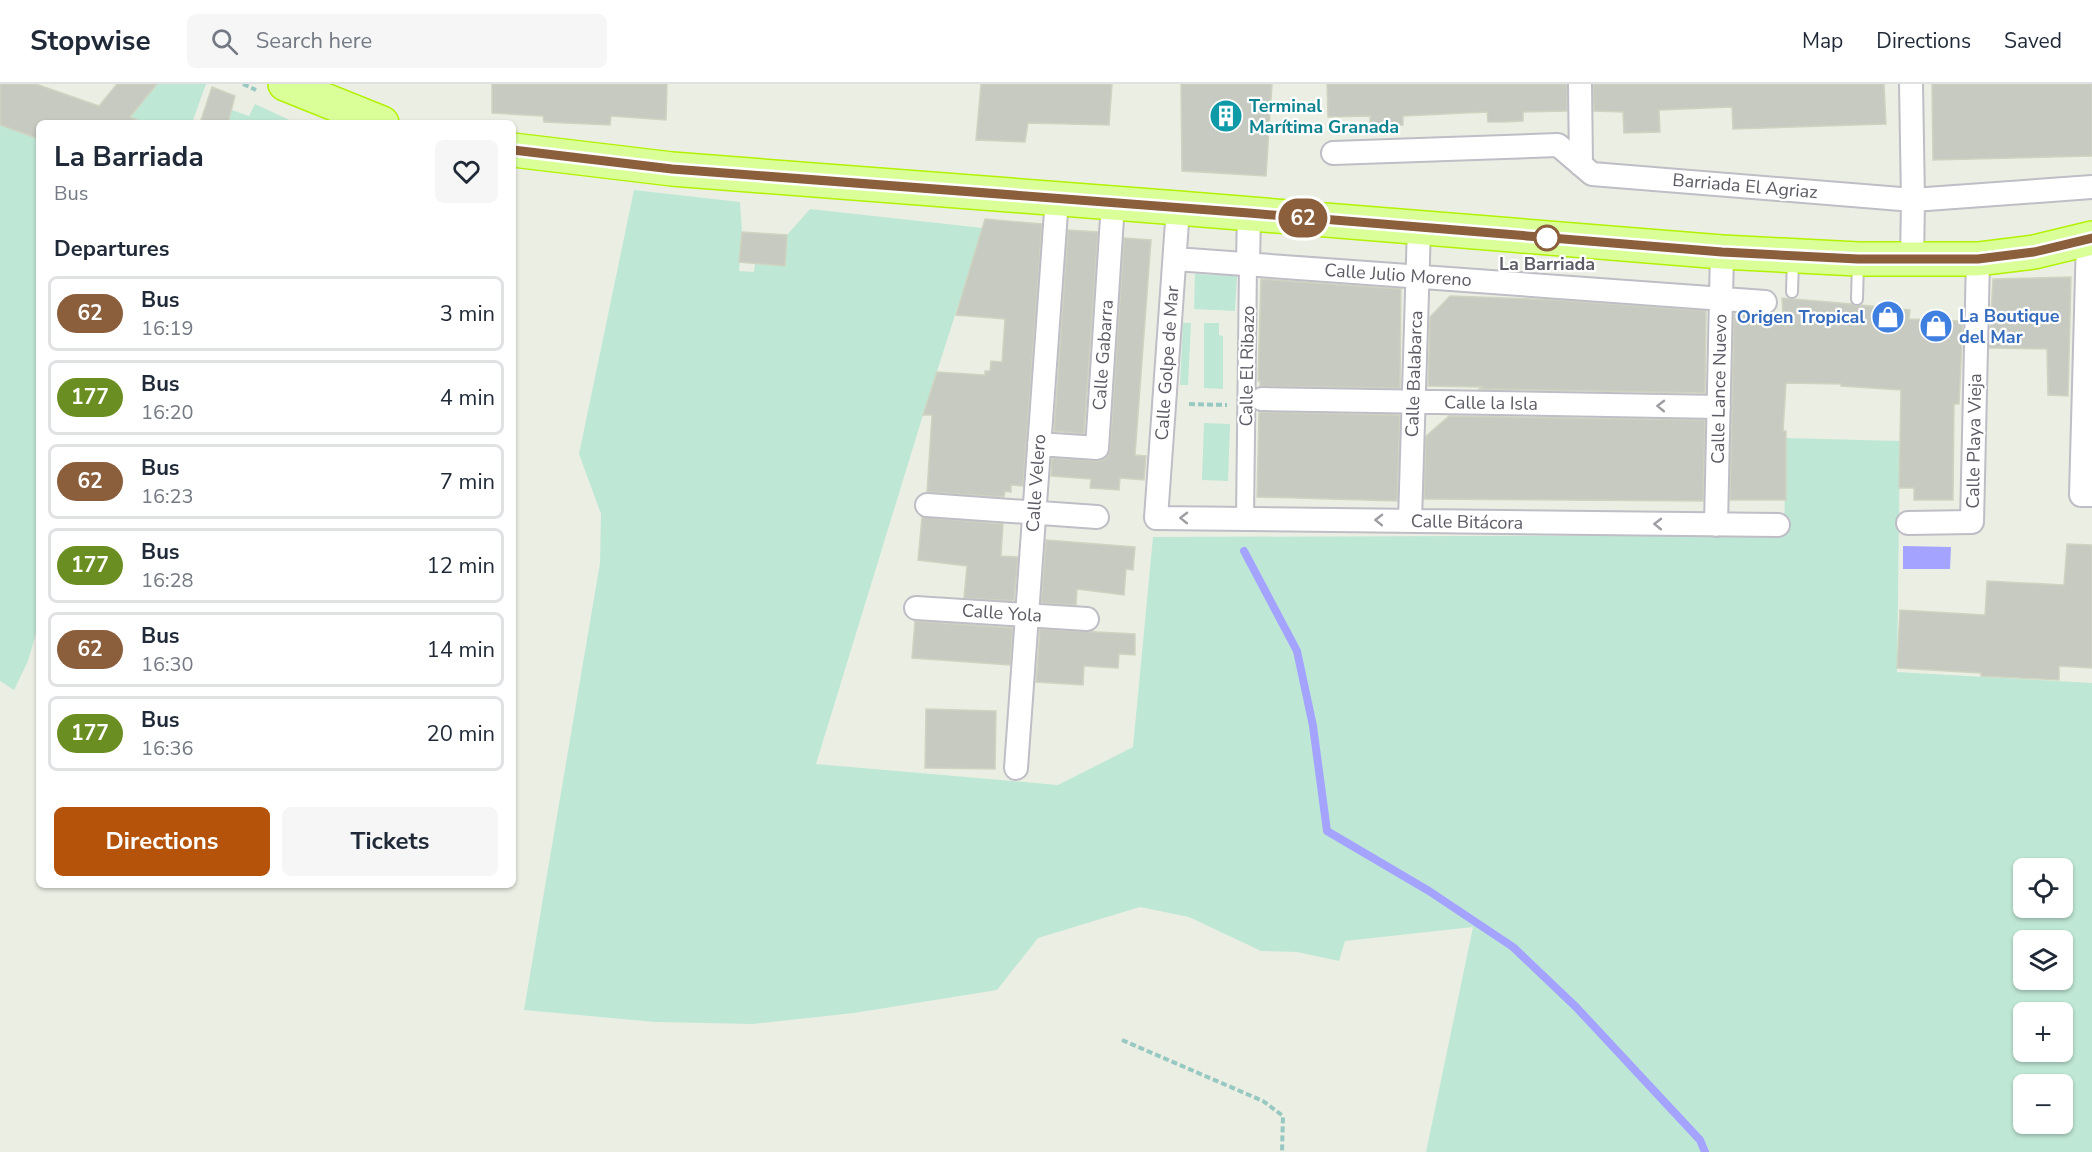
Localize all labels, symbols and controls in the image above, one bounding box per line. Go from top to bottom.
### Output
search box [187,14,607,68]
text: Stopwise [30,22,151,60]
icon: search [208,25,241,58]
text: Search here [256,26,372,56]
text: Map [1802,27,1843,55]
text: Directions [1876,27,1971,55]
text: Saved [2004,27,2062,55]
place label: Terminal Marítima Granada [1249,94,1399,139]
building icon: Terminal Marítima Granada [1208,98,1244,134]
text: La Barriada [54,138,204,176]
button: heart [435,140,498,203]
street label: Barriada El Agriaz [1671,168,1819,204]
text: Bus [54,180,88,207]
line badge: 62 [1276,198,1330,238]
text: 62 [1290,204,1316,232]
marker: La Barriada [1534,225,1560,251]
text: Departures [54,234,169,264]
place label: La Barriada [1499,252,1595,276]
street label: Calle Julio Moreno [1323,258,1473,292]
street label: Calle Golpe de Mar [1150,284,1184,441]
text: Bus [141,285,180,315]
text: 62 [77,299,103,327]
text: 3 min [440,299,495,329]
street label: Calle Gabarra [1087,299,1119,411]
shop icon: Origen Tropical [1870,299,1906,335]
place label: La Boutique del Mar [1959,304,2060,349]
street label: Calle El Ribazo [1234,305,1260,427]
place label: Origen Tropical [1737,305,1865,329]
shop icon: La Boutique del Mar [1918,308,1954,344]
street label: Calle Balabarca [1400,310,1428,438]
street label: Calle Lance Nuevo [1706,314,1732,464]
text: 16:19 [141,315,194,342]
text: Bus [141,369,180,399]
street label: Calle Playa Vieja [1961,373,1987,509]
text: 177 [71,383,109,411]
text: 4 min [440,383,495,413]
street label: Calle la Isla [1444,390,1538,416]
text: 16:20 [141,399,194,426]
one-way arrow [1656,400,1665,413]
street label: Calle Velero [1021,433,1051,533]
text: Bus [141,453,180,483]
text: 62 [77,467,103,495]
text: 7 min [440,467,495,497]
text: 16:23 [141,483,194,510]
street label: Calle Bitácora [1411,509,1523,535]
one-way arrow [1179,512,1188,524]
one-way arrow [1374,514,1383,527]
one-way arrow [1653,518,1662,531]
text: Bus [141,537,180,567]
text: 177 [71,551,109,579]
text: 12 min [427,551,495,581]
text: 16:28 [141,567,194,594]
street label: Calle Yola [961,598,1043,628]
text: Bus [141,621,180,651]
text: 62 [77,635,103,663]
text: 14 min [427,635,495,665]
text: 16:30 [141,651,194,678]
text: Bus [141,705,180,735]
text: 177 [71,719,109,747]
text: 20 min [427,719,495,749]
text: 16:36 [141,735,194,762]
button: Directions [54,807,270,876]
button: Tickets [282,807,498,876]
map controls [2013,858,2073,1134]
button: locate [2013,858,2073,918]
button: layers [2013,930,2073,990]
button: + [2013,1002,2073,1062]
button: − [2013,1074,2073,1134]

